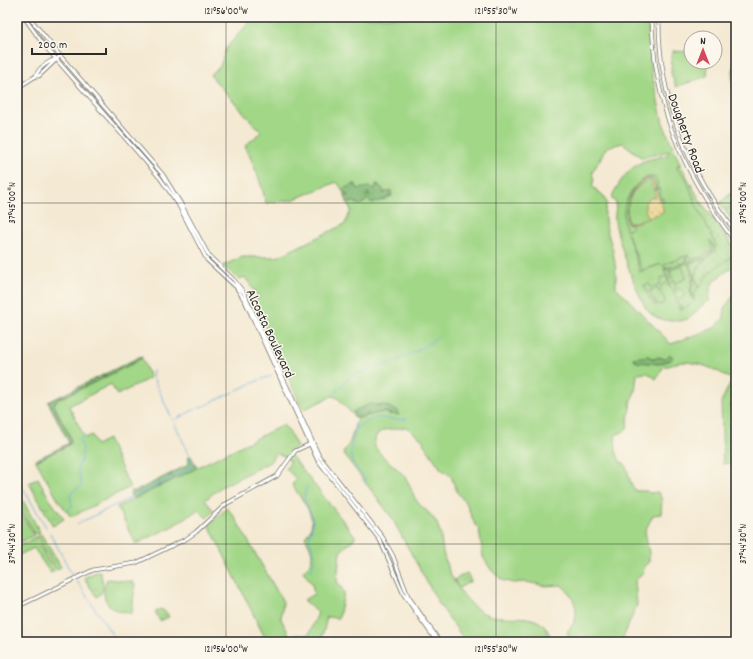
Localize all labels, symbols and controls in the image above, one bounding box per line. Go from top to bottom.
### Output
text: 121°56'00"W [204,5,248,19]
text: 121°55'30"W [475,5,517,19]
scale bar [32,30,106,56]
north arrow [683,30,723,70]
text: N [700,34,706,50]
text: 200 m [38,37,67,54]
street label: Dougherty Road [661,91,709,176]
text: 37°45'00"N [6,182,20,224]
text: 37°45'00"N [737,182,751,224]
street label: Alcosta Boulevard [240,286,299,382]
text: 37°44'30"N [6,524,20,564]
text: 37°44'30"N [737,524,751,564]
text: 121°56'00"W [204,643,248,657]
text: 121°55'30"W [475,643,517,657]

